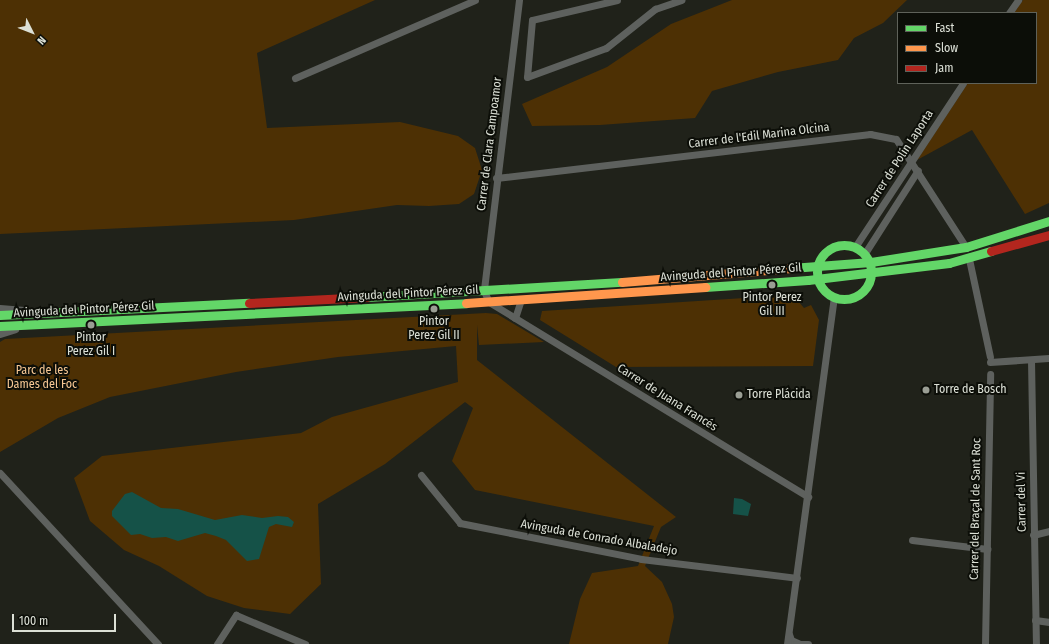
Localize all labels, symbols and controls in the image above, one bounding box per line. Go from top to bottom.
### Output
north arrow [12,12,52,52]
legend [897,12,1037,84]
text: Fast [935,21,954,35]
text: N [34,34,48,47]
text: Slow [935,41,958,55]
text: Jam [935,61,953,75]
street label: Carrer de Clara Campoamor [475,76,505,212]
street label: Carrer de Polín Laporta [863,108,937,210]
street label: Carrer de l'Edil Marina Olcina [688,120,830,152]
street label: Avinguda del Pintor Pérez Gil [660,261,802,285]
marker: Pintor Perez Gil III [767,280,777,290]
street label: Avinguda del Pintor Pérez Gil [337,283,479,305]
place label: Pintor Perez Gil III [743,291,801,319]
street label: Avinguda del Pintor Pérez Gil [13,299,155,321]
marker: Pintor Perez Gil II [429,304,439,314]
place label: Pintor Perez Gil II [408,315,460,343]
marker: Pintor Perez Gil I [86,320,96,330]
place label: Pintor Perez Gil I [67,331,115,359]
street label: Carrer de Juana Francés [614,361,720,435]
park label: Parc de les Dames del Foc [7,364,77,392]
place label: Torre de Bosch [934,383,1007,397]
marker: Torre de Bosch [921,385,931,395]
place label: Torre Plácida [747,388,811,402]
marker: Torre Plácida [734,390,744,400]
street label: Carrer del Braçal de Sant Roc [968,438,984,580]
street label: Carrer del Vi [1014,472,1030,532]
street label: Avinguda de Conrado Albaladejo [519,517,679,559]
scale bar [14,606,118,632]
text: 100 m [19,614,48,628]

